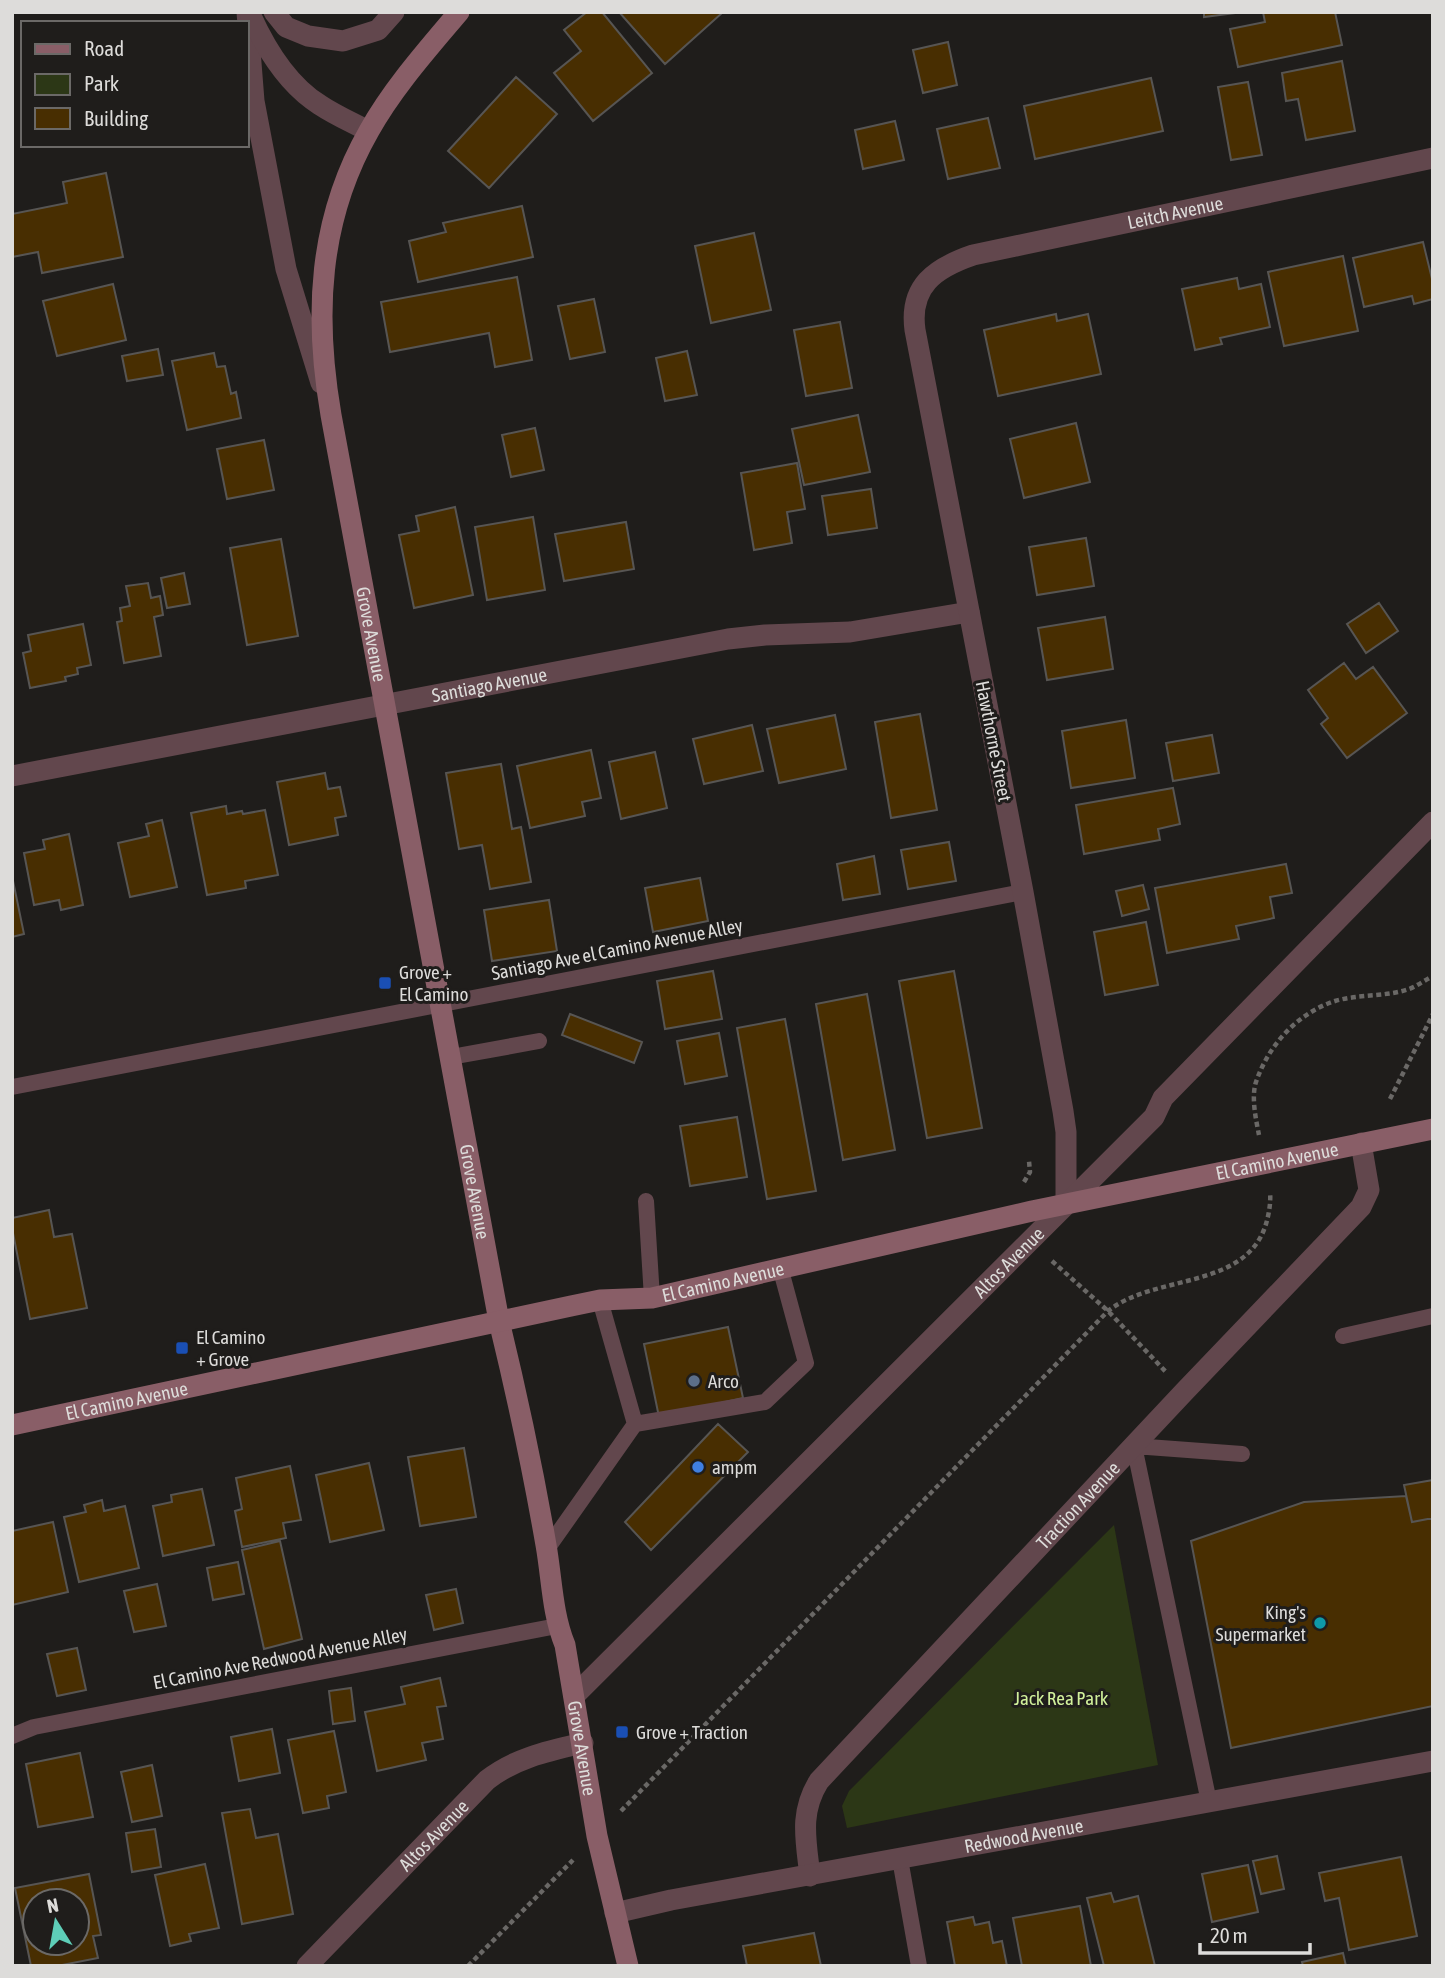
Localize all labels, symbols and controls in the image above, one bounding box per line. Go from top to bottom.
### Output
legend [21,21,248,147]
text: Road [84,36,124,60]
text: Park [84,71,119,95]
text: Building [84,106,148,130]
street label: Leitch Avenue [1125,192,1225,233]
street label: Grove Avenue [352,585,391,683]
street label: Santiago Avenue [430,663,549,706]
street label: Hawthorne Street [972,679,1016,803]
street label: Santiago Ave el Camino Avenue Alley [490,914,745,984]
place label: Grove + El Camino [399,961,468,1005]
marker: Grove + El Camino [377,975,393,991]
street label: El Camino Avenue [1214,1138,1340,1184]
street label: Grove Avenue [455,1143,495,1241]
street label: Altos Avenue [969,1222,1048,1302]
street label: El Camino Avenue [660,1257,786,1306]
place label: El Camino + Grove [196,1326,265,1370]
marker: El Camino + Grove [174,1340,190,1356]
place label: Arco [708,1370,739,1392]
marker: Arco [686,1373,702,1389]
street label: El Camino Avenue [63,1377,190,1424]
place label: ampm [712,1456,757,1478]
street label: Traction Avenue [1032,1457,1124,1553]
marker: ampm [690,1459,706,1475]
place label: King's Supermarket [1215,1601,1306,1645]
marker: King's Supermarket [1312,1615,1328,1631]
street label: El Camino Ave Redwood Avenue Alley [151,1623,409,1693]
park label: Jack Rea Park [1014,1687,1109,1709]
street label: Grove Avenue [563,1699,601,1797]
place label: Grove + Traction [636,1721,748,1743]
marker: Grove + Traction [614,1724,630,1740]
street label: Altos Avenue [394,1795,473,1875]
street label: Redwood Avenue [963,1814,1085,1857]
north arrow [21,1887,91,1957]
text: N [45,1893,60,1917]
scale bar [1200,1912,1310,1956]
text: 20 m [1210,1923,1248,1947]

